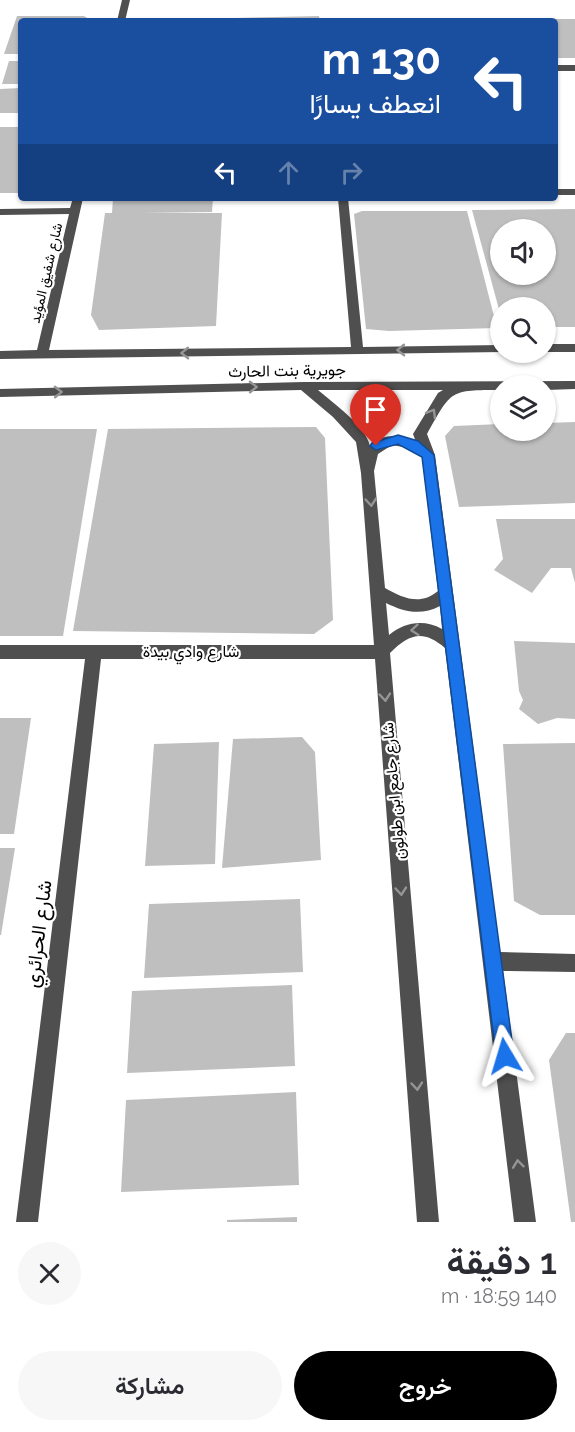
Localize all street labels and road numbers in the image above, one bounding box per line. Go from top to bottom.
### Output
street label: شارع شفيق المؤيد [27,221,68,325]
street label: جويرية بنت الحارث [228,360,346,382]
street label: شارع وادي بيدة [143,642,239,665]
street label: شارع جامع ابن طولون [378,721,411,860]
street label: شارع الحرائري [19,879,61,990]

